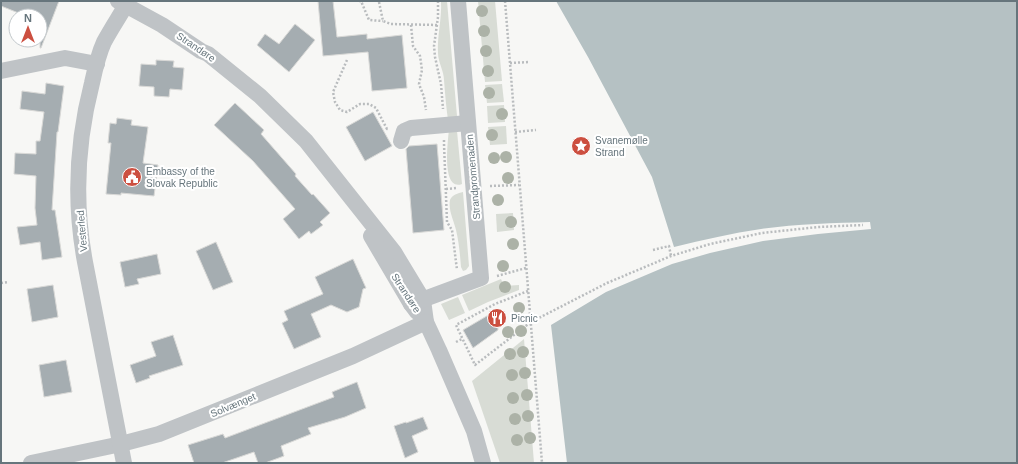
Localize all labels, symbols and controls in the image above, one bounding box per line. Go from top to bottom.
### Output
north arrow [8,8,48,48]
text: N [24,12,32,24]
street label: Strandøre [174,30,218,64]
street label: Strandpromenaden [464,134,482,220]
place icon: Svanemølle Strand [570,135,592,157]
place label: Svanemølle Strand [595,135,648,158]
public building icon: Embassy of the Slovak Republic [121,166,143,188]
place label: Embassy of the Slovak Republic [146,166,218,189]
street label: Vesterled [75,210,89,252]
street label: Strandøre [389,271,423,315]
restaurant icon: Picnic [486,307,508,329]
place label: Picnic [511,313,538,324]
street label: Solvænget [209,391,257,419]

